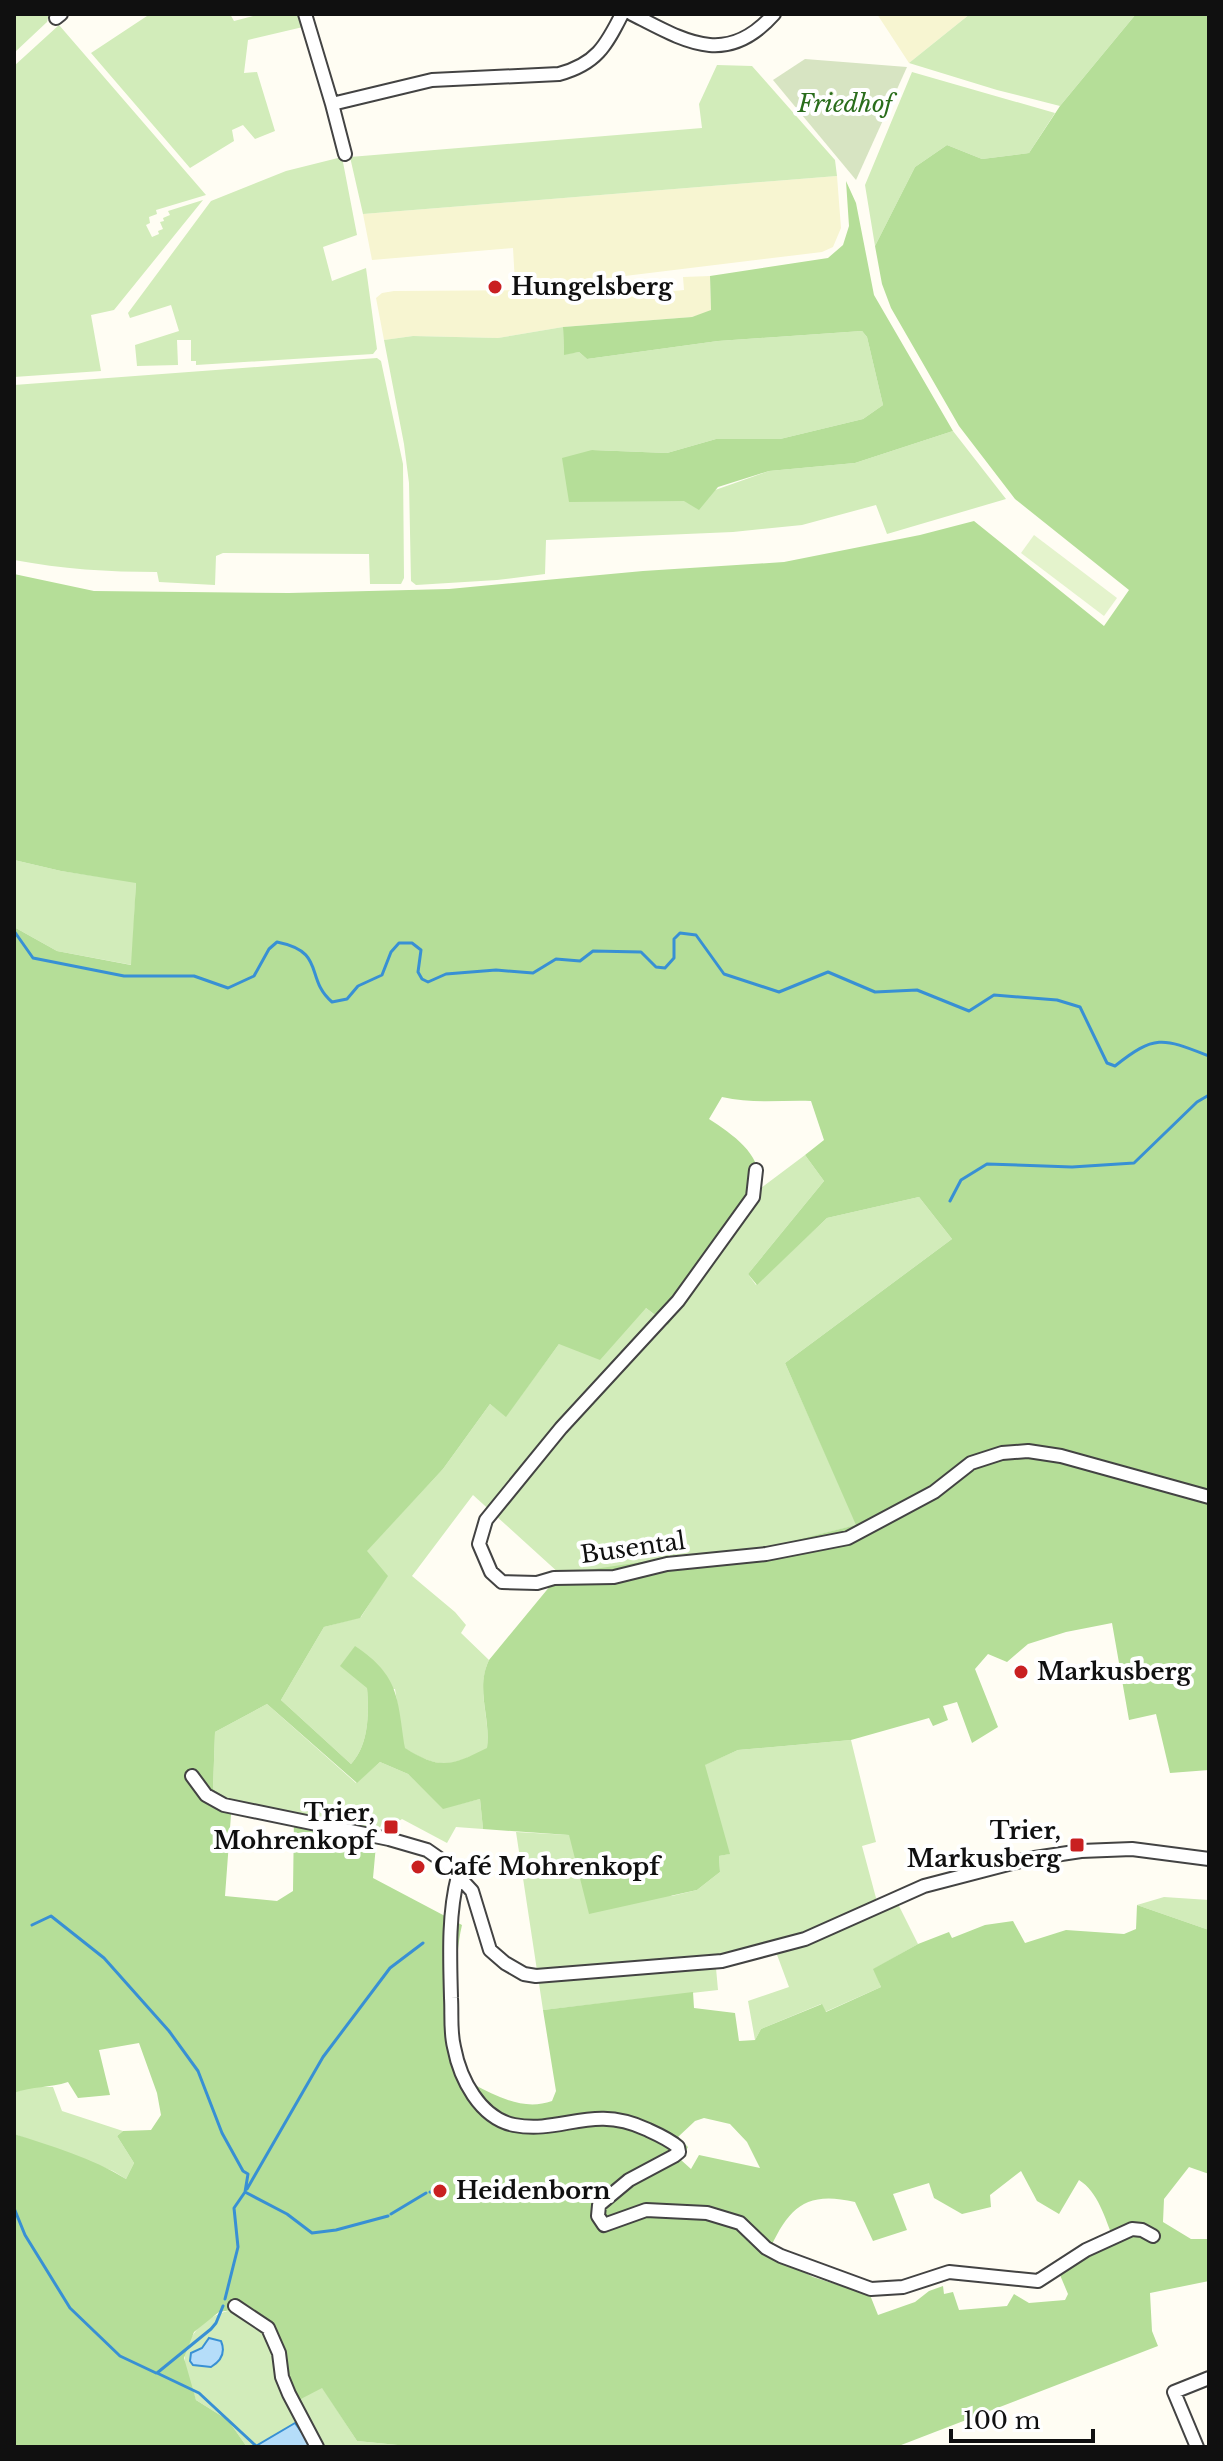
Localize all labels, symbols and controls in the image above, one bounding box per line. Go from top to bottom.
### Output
park label: Friedhof [797,89,897,118]
place label: Hungelsberg [511,272,674,301]
marker: Hungelsberg [486,278,504,296]
street label: Busental [579,1526,687,1569]
place label: Markusberg [1037,1657,1193,1686]
marker: Markusberg [1012,1663,1030,1681]
place label: Trier, Mohrenkopf [213,1798,377,1855]
place label: Trier, Markusberg [907,1816,1062,1873]
marker: Trier, Mohrenkopf [382,1818,400,1836]
marker: Trier, Markusberg [1068,1836,1086,1854]
place label: Café Mohrenkopf [434,1852,662,1881]
marker: Café Mohrenkopf [409,1858,427,1876]
place label: Heidenborn [456,2176,611,2205]
marker: Heidenborn [431,2182,449,2200]
scale bar [951,2393,1093,2443]
text: 100 m [963,2406,1041,2435]

